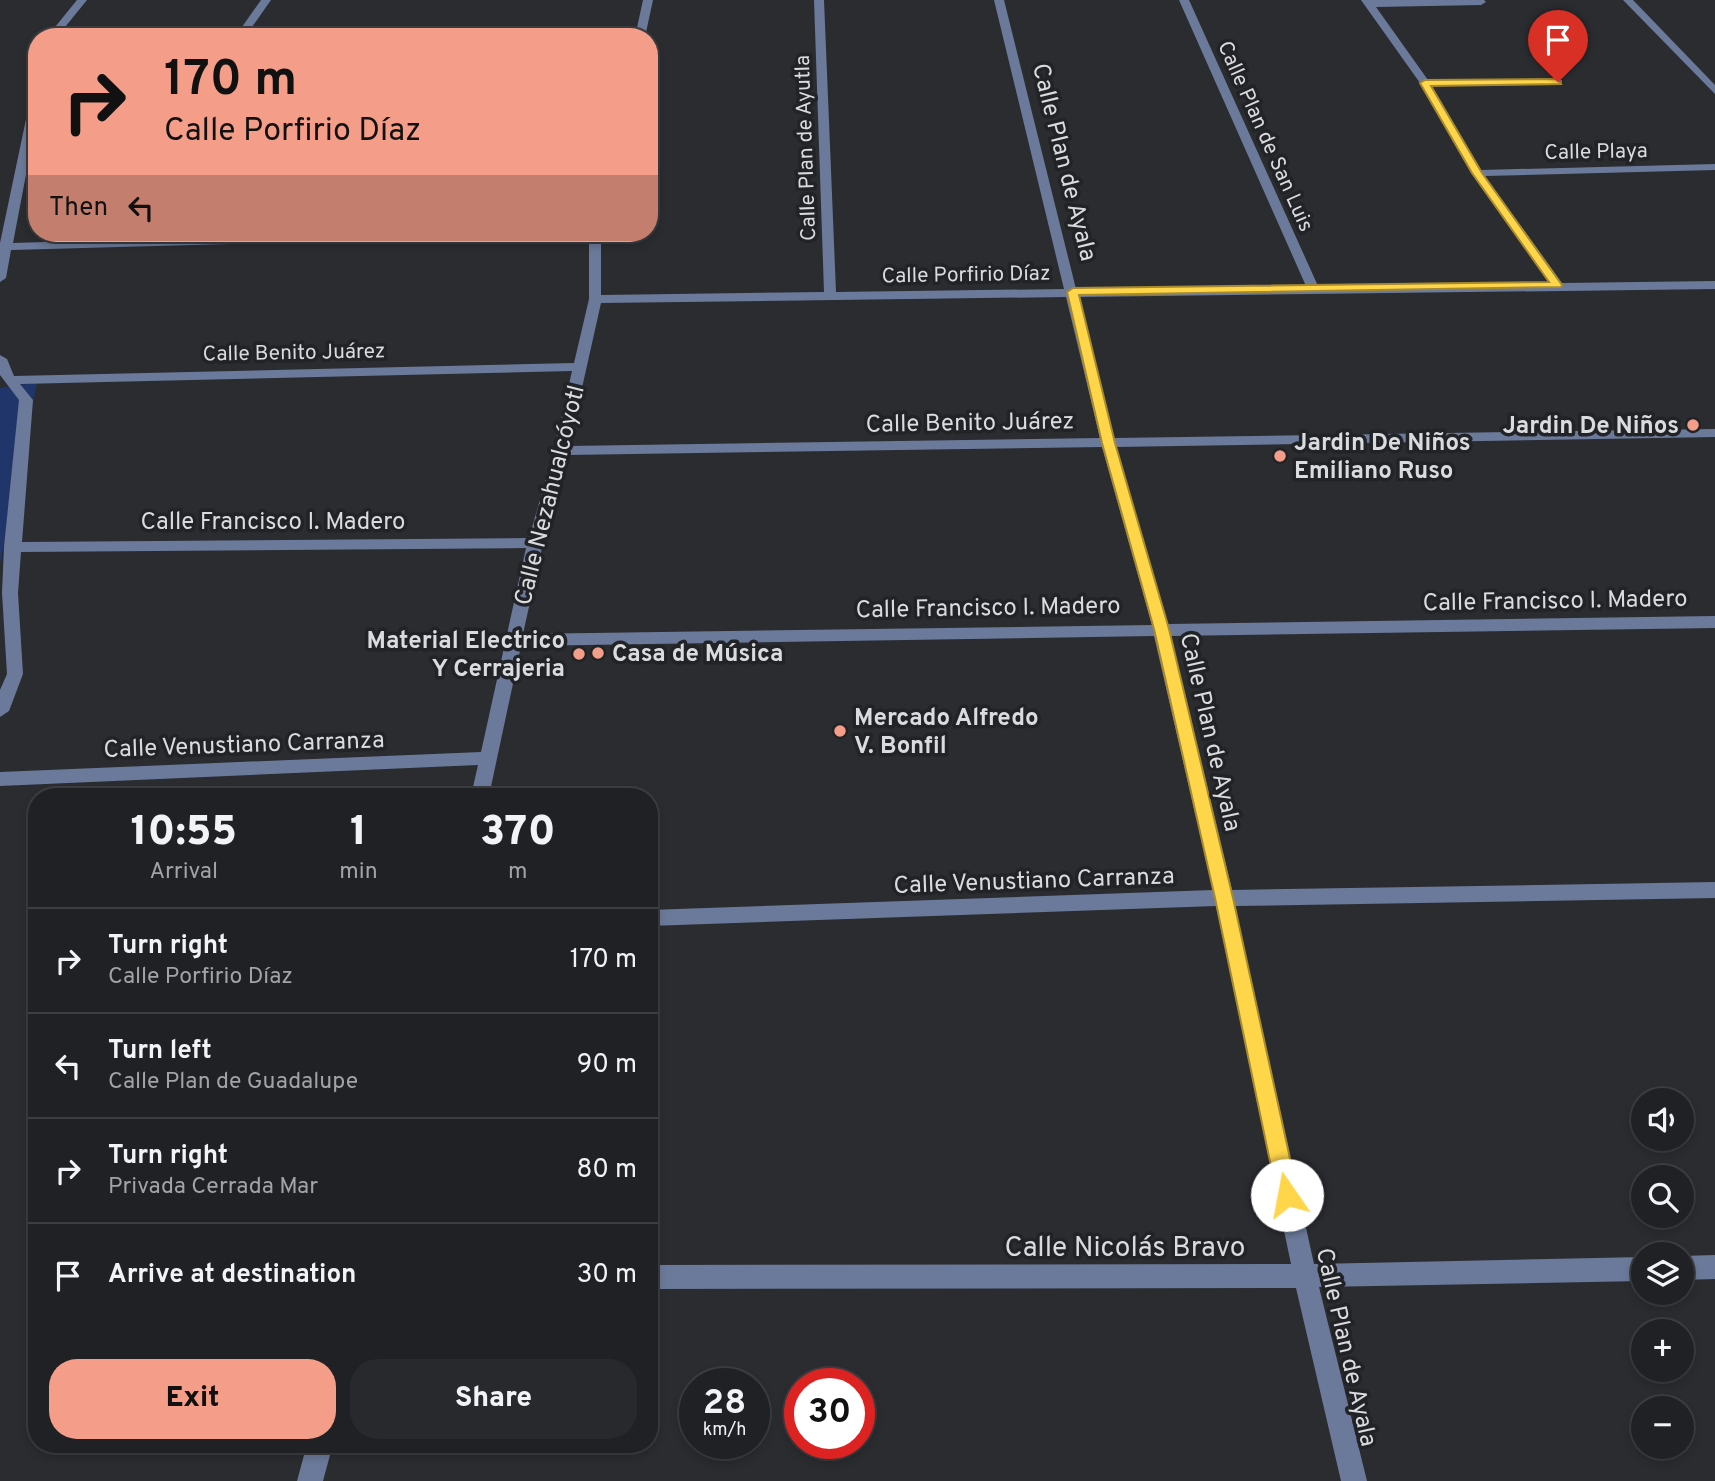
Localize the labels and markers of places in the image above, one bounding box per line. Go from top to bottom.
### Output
pin [1528,10,1588,82]
place label: Jardin De Niños [1502,412,1679,442]
marker: Jardin De Niños [1685,417,1701,433]
place label: Jardin De Niños Emiliano Ruso [1294,429,1471,487]
marker: Jardin De Niños Emiliano Ruso [1272,448,1288,464]
place label: Material Electrico Y Cerrajeria [366,627,565,685]
place label: Casa de Música [612,640,783,670]
marker: Casa de Música [590,645,606,661]
marker: Material Electrico Y Cerrajeria [571,646,587,662]
place label: Mercado Alfredo V. Bonfil [854,704,1039,762]
marker: Mercado Alfredo V. Bonfil [832,723,848,739]

